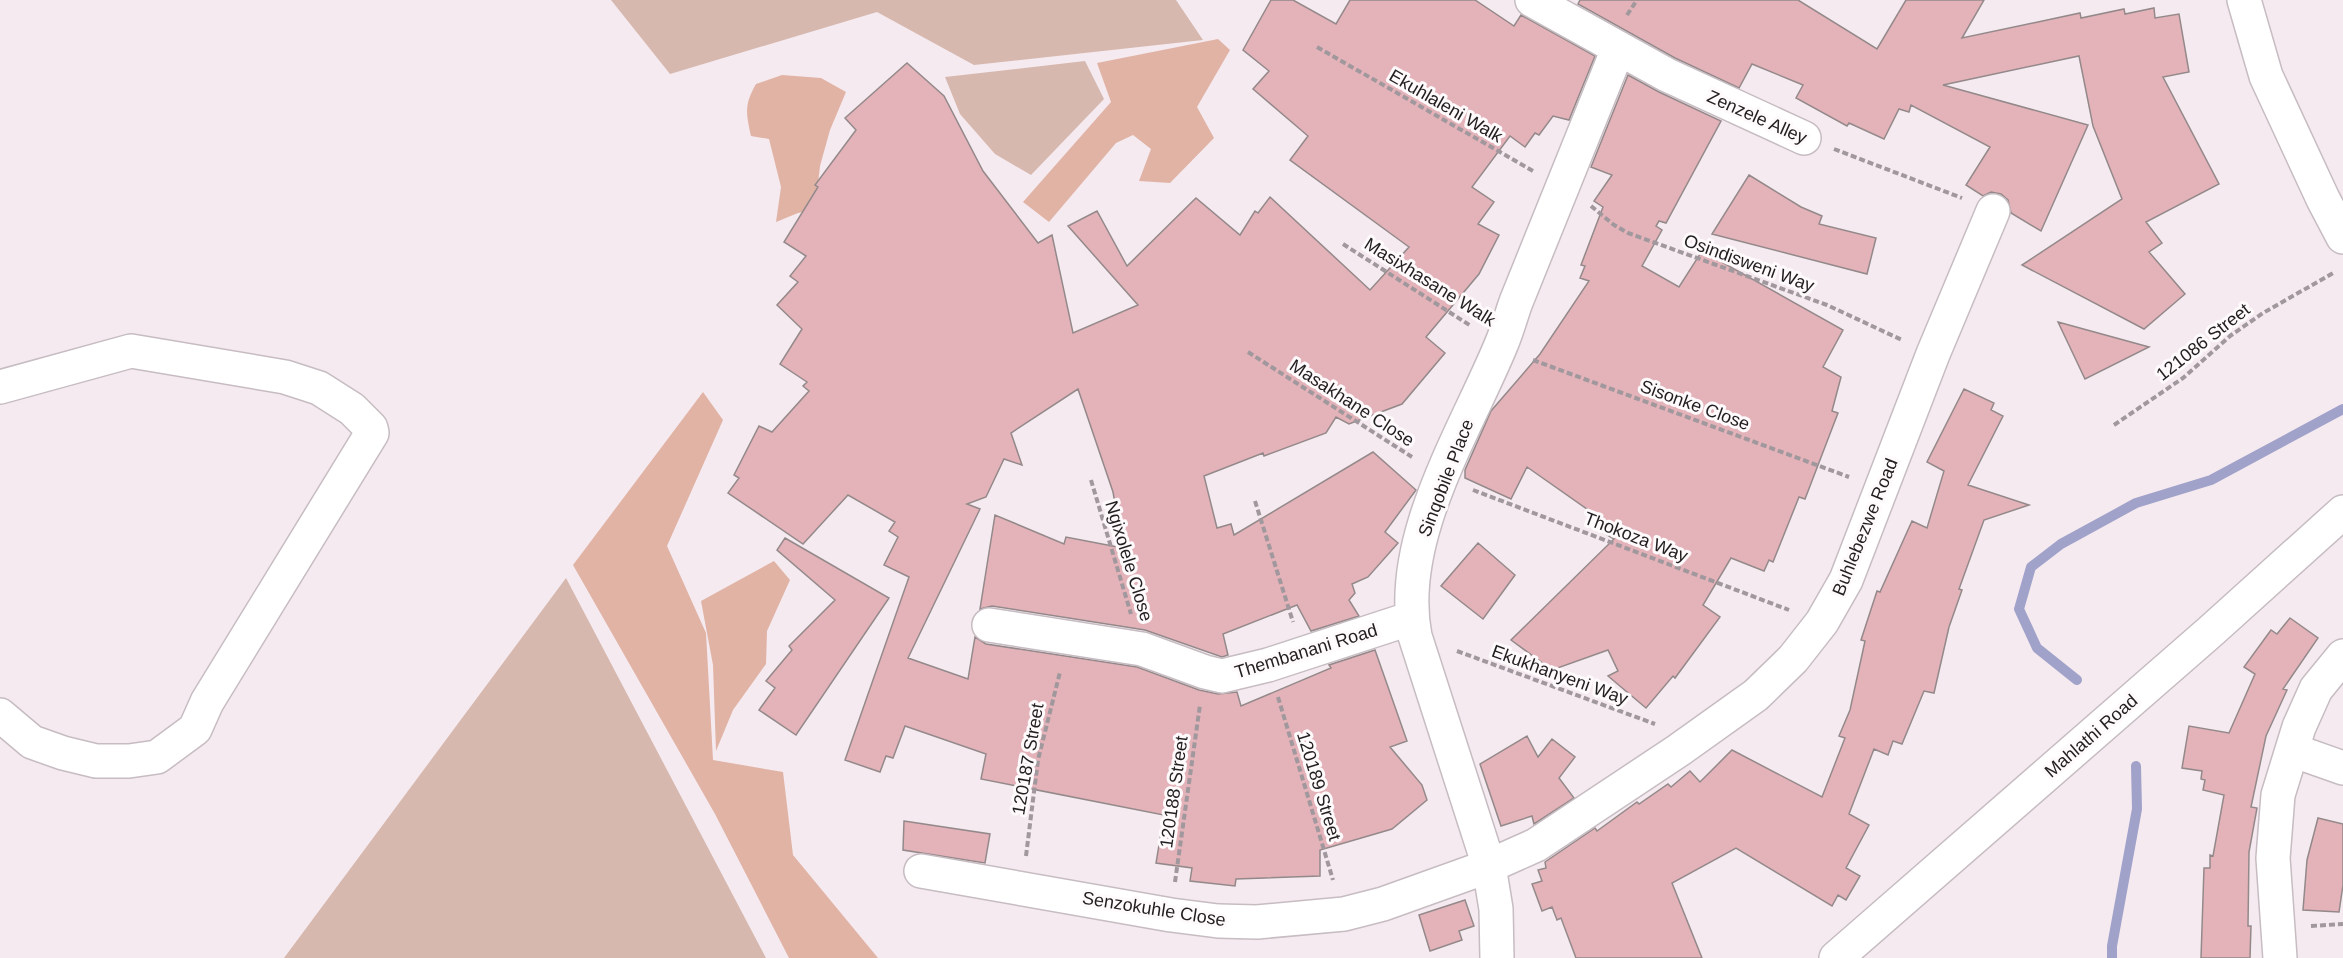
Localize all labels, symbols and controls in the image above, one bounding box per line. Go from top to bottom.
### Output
street label: Ekuhlaleni Walk [1386,65,1507,147]
street label: Zenzele Alley [1704,86,1810,148]
street label: Osindisweni Way [1681,230,1817,296]
street label: Masixhasane Walk [1361,234,1500,331]
street label: 121086 Street [2152,299,2254,385]
street label: Masakhane Close [1286,355,1418,451]
street label: Sisonke Close [1638,376,1752,434]
street label: Sinqobile Place [1414,416,1478,540]
street label: Buhlebezwe Road [1828,456,1902,598]
street label: Ngixolele Close [1101,498,1157,624]
street label: Thokoza Way [1581,508,1691,566]
street label: Thembanani Road [1232,620,1380,682]
street label: Ekukhanyeni Way [1489,641,1631,709]
street label: Mahlathi Road [2041,690,2141,782]
street label: 120187 Street [1008,702,1048,816]
street label: 120189 Street [1293,729,1345,843]
street label: 120188 Street [1156,735,1192,849]
street label: Senzokuhle Close [1081,888,1227,930]

